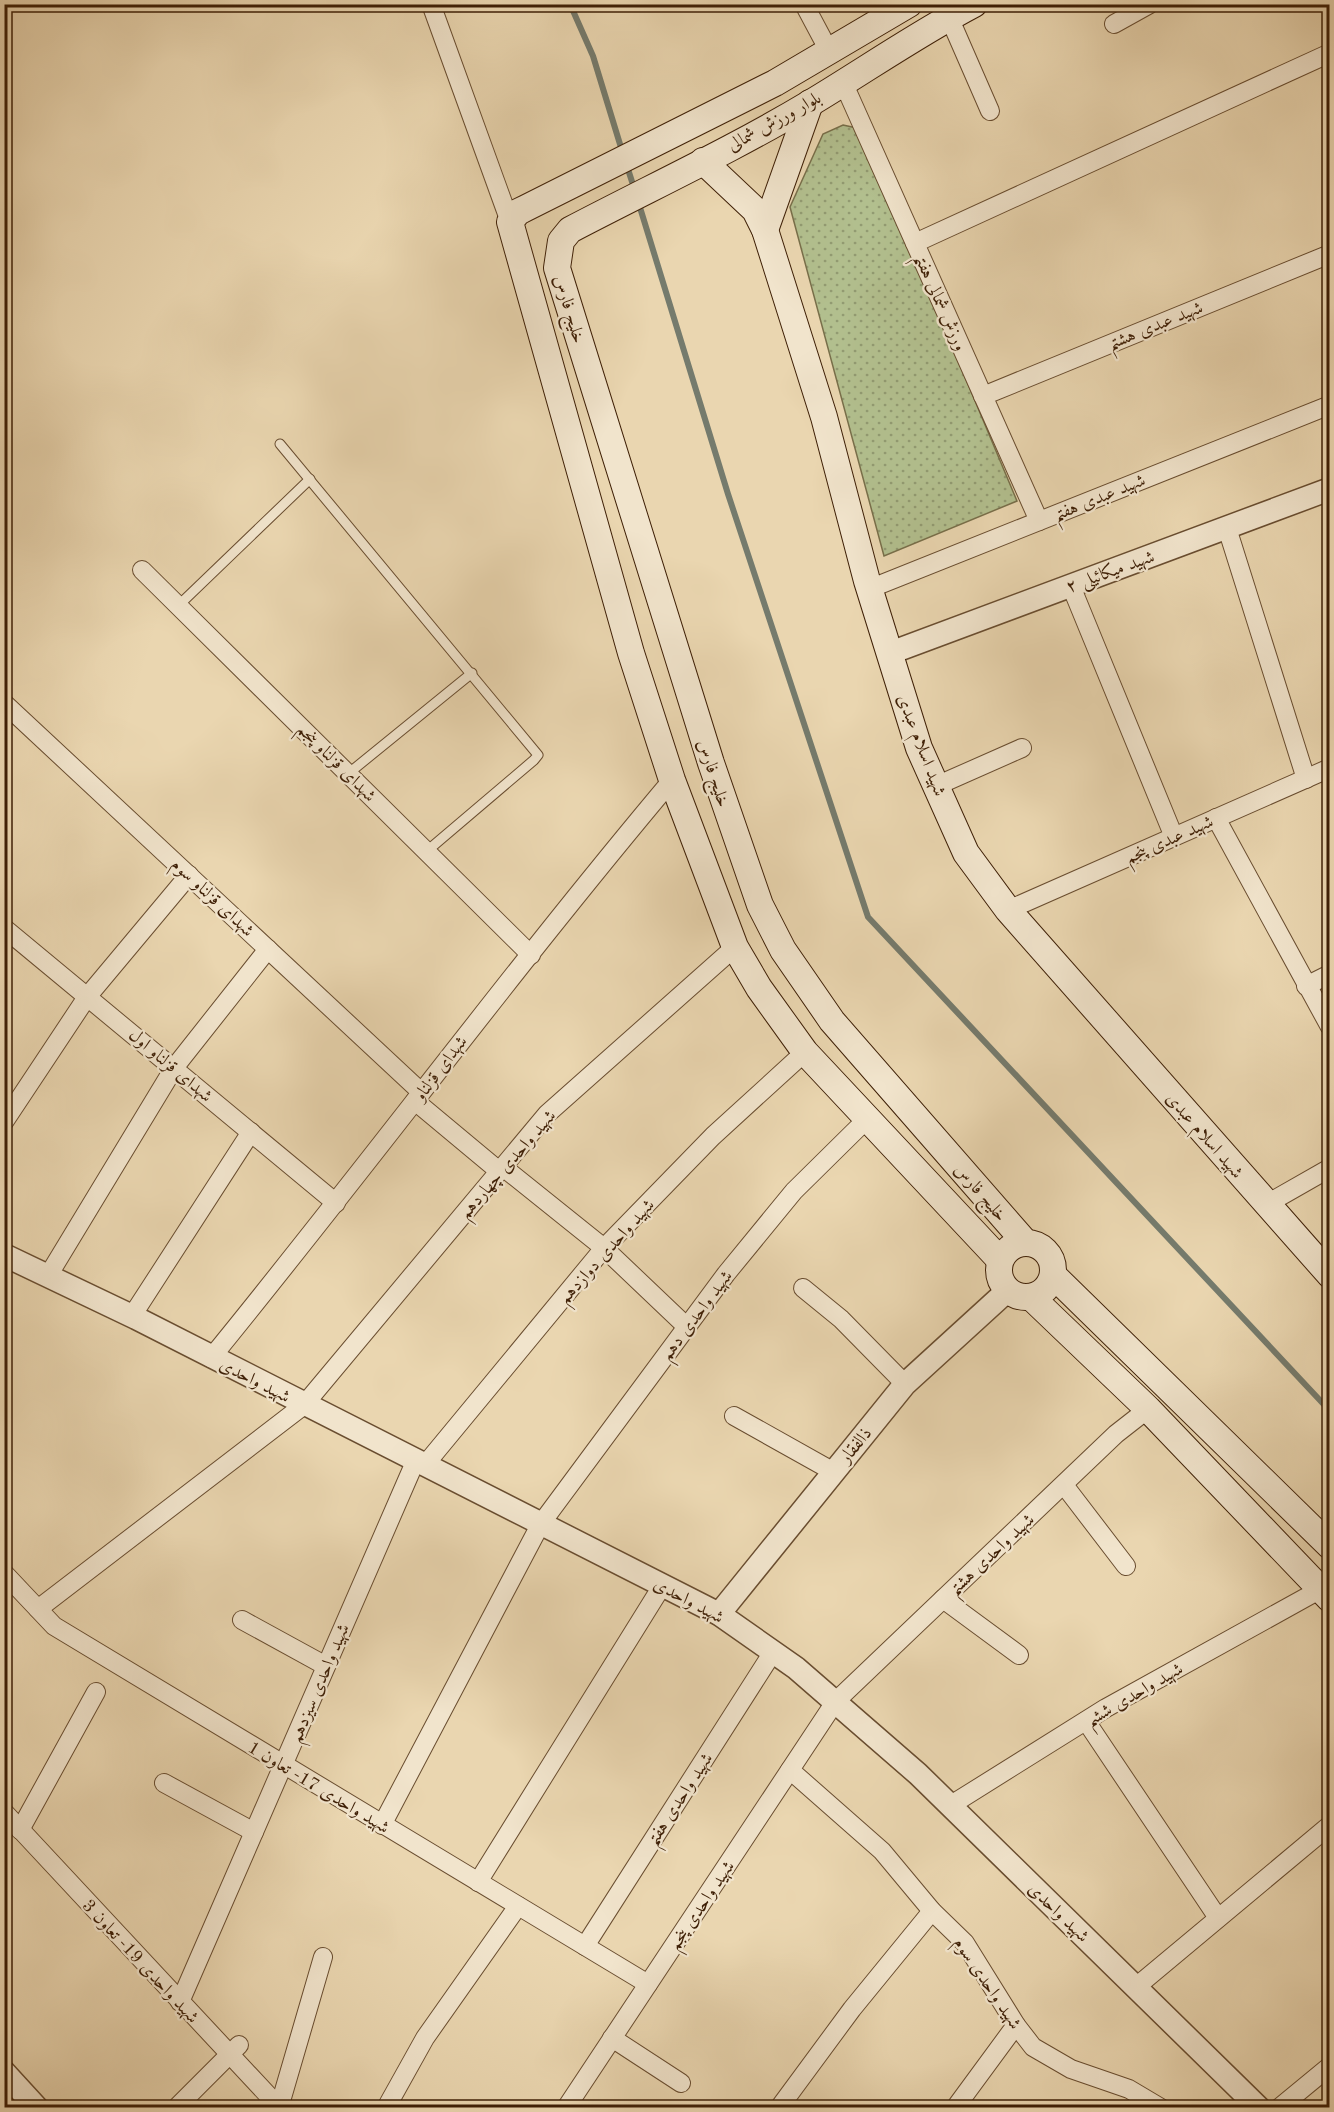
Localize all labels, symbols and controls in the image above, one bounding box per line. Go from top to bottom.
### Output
street label: بلوار ورزش شمالی [725,89,825,156]
street label: ورزش شمالی هفتم [903,251,969,357]
street label: خلیج فارس [544,273,588,347]
street label: شهید عبدی هشتم [1105,299,1209,361]
street label: شهید عبدی هفتم [1051,471,1151,532]
street label: شهید میکائیلی ۲ [1063,547,1158,599]
street label: شهید اسلام عبدی [888,692,949,801]
street label: شهدای قزلناو پنجم [289,720,379,810]
street label: خلیج فارس [688,737,732,811]
street label: شهید عبدی پنجم [1123,813,1219,874]
street label: شهدای قزلناو سوم [163,855,257,945]
street label: شهدای قزلناو اول [124,1026,216,1107]
street label: شهدای قزلناو [410,1033,472,1107]
street label: شهید اسلام عبدی [1158,1089,1246,1186]
street label: شهید واحدی چهاردهم [456,1107,565,1227]
street label: خلیج فارس [946,1160,1010,1229]
street label: شهید واحدی دوازدهم [555,1196,663,1312]
street label: شهید واحدی دهم [657,1267,742,1368]
street label: شهید واحدی [215,1355,293,1408]
street label: ذالفقار [835,1424,876,1469]
street label: شهید واحدی هشتم [945,1511,1044,1605]
street label: شهید واحدی [650,1575,727,1629]
street label: شهید واحدی سیزدهم [287,1621,360,1748]
street label: شهید واحدی ششم [1083,1660,1190,1737]
street label: شهید واحدی 17- تعاون 1 [244,1739,392,1839]
street label: شهید واحدی هفتم [643,1750,723,1854]
street label: شهید واحدی پنجم [665,1858,744,1957]
street label: شهید واحدی [1023,1880,1092,1947]
street label: شهید واحدی 19- تعاون 3 [77,1897,202,2028]
street label: شهید واحدی سوم [945,1934,1024,2036]

